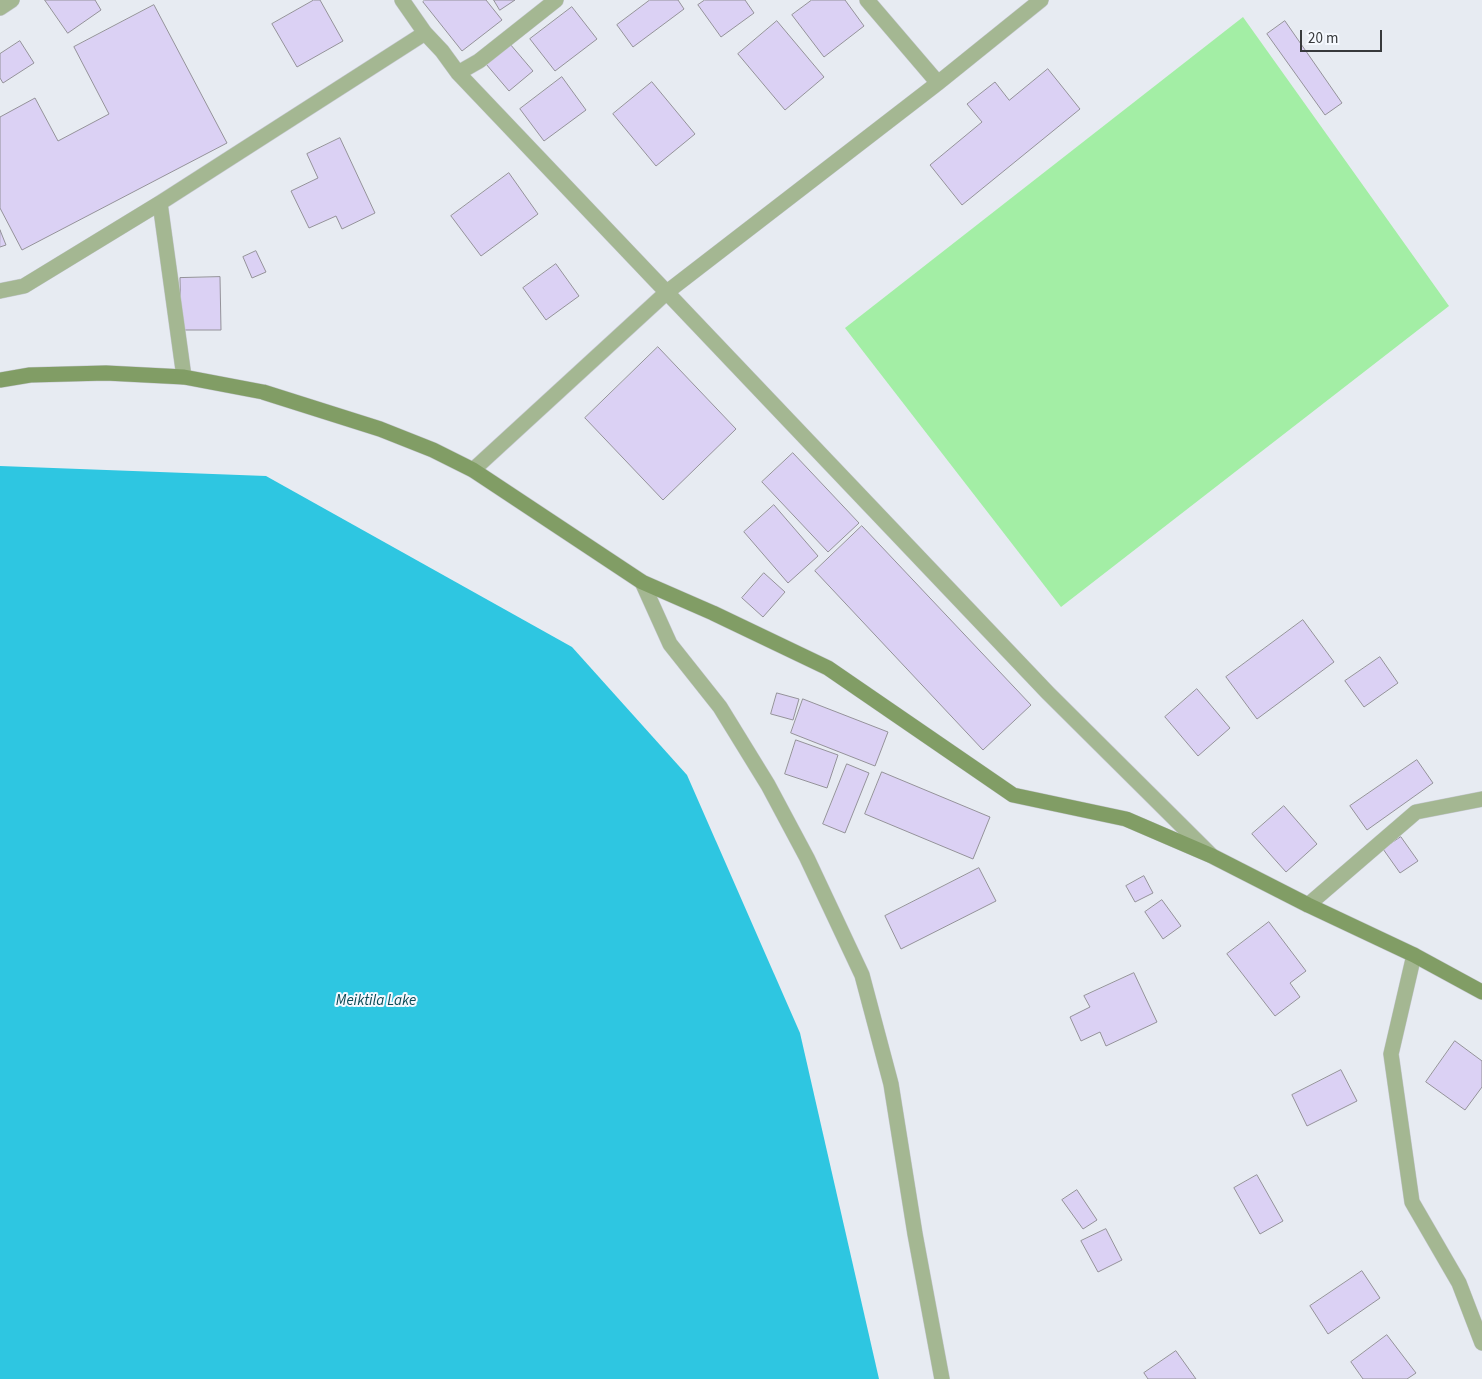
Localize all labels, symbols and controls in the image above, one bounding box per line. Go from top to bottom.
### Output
scale bar [1302,20,1384,52]
text: 20 m [1308,28,1338,49]
water label: Meiktila Lake [336,993,416,1011]

